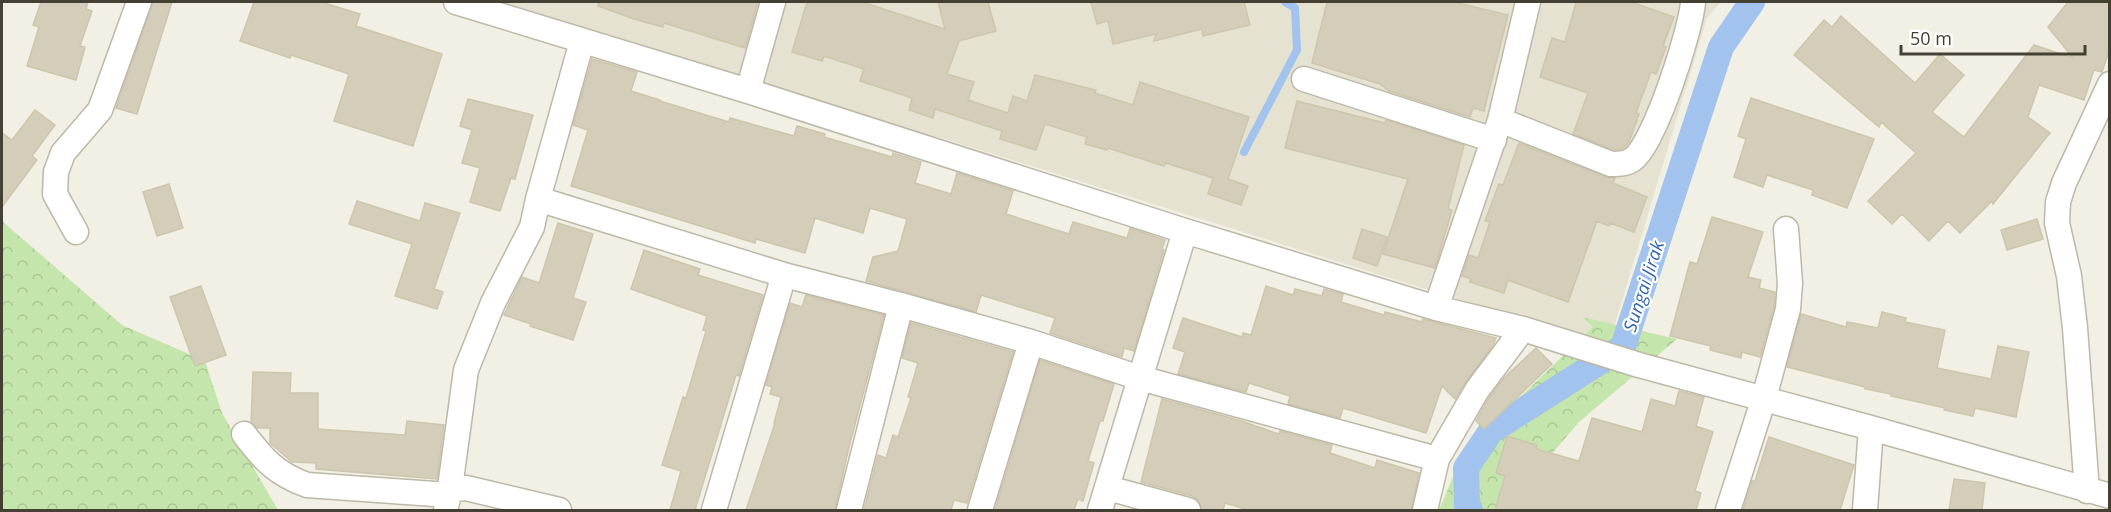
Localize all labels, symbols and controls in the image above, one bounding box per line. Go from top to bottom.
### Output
scale bar [1901,18,2086,56]
text: 50 m [1910,26,1952,50]
water label: Sungai Jirak [1617,236,1669,334]

